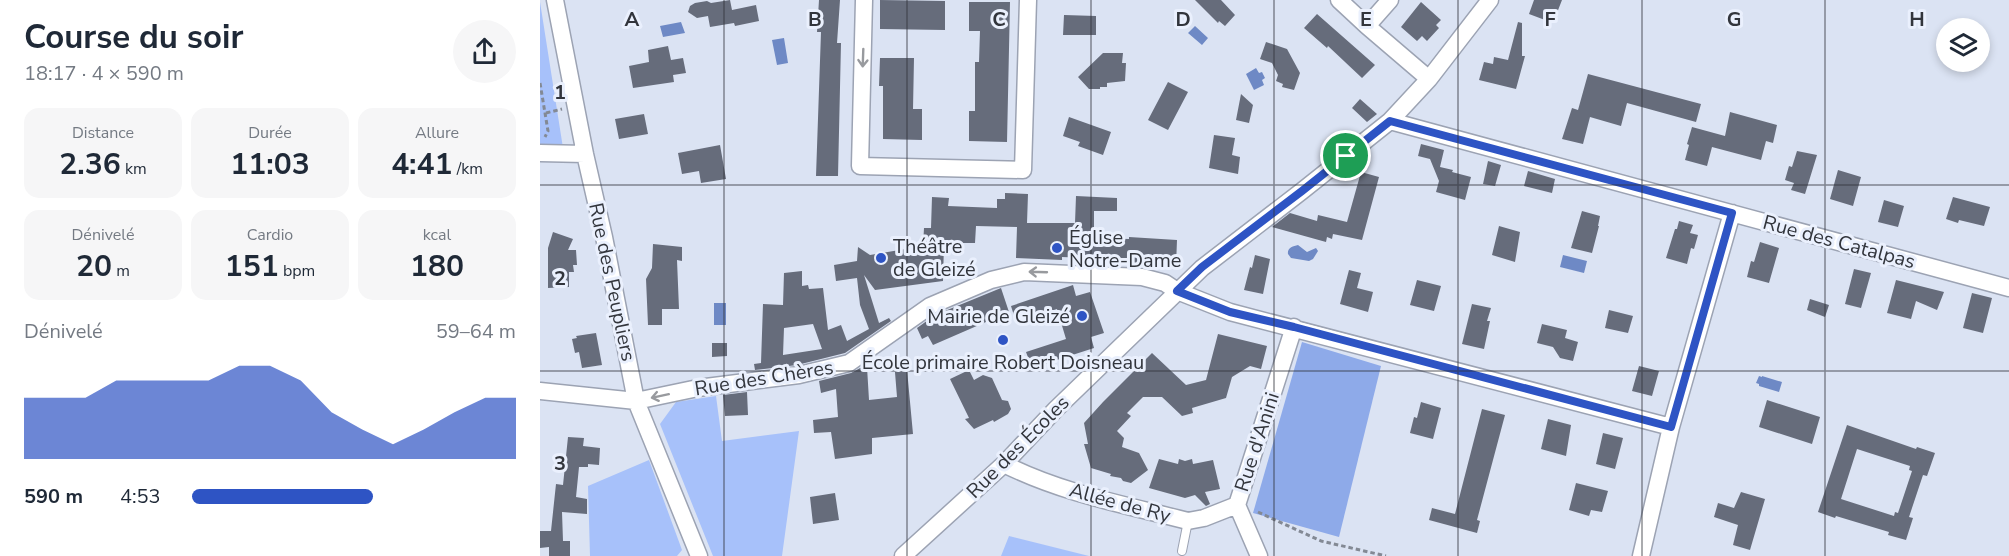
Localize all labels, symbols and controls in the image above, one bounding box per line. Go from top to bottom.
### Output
text: A [625,6,640,33]
text: B [808,6,822,33]
text: C [992,6,1006,33]
text: D [1175,6,1191,33]
text: E [1360,6,1372,33]
text: F [1544,6,1556,33]
text: G [1727,6,1741,33]
text: H [1909,6,1925,33]
text: Course du soir [24,15,243,60]
map controls [1936,18,1990,72]
button: layers [1936,18,1990,72]
button: share [453,20,516,83]
one-way arrow [857,48,869,68]
text: 18:17 · 4 × 590 m [24,60,184,87]
text: 1 [554,79,566,106]
text: Distance [72,122,134,144]
text: Durée [248,122,292,144]
text: Allure [415,122,459,144]
pin [1320,130,1371,181]
icon: arrive [1329,139,1362,172]
text: 2.36 [59,144,121,185]
text: 11:03 [230,144,310,185]
text: 4:41 [391,144,453,185]
text: km [121,158,147,180]
text: /km [453,158,483,180]
street label: Rue des Peupliers [582,200,642,364]
street label: Rue des Catalpas [1760,209,1918,275]
text: Dénivelé [72,224,135,246]
text: Cardio [247,224,293,246]
text: kcal [423,224,451,246]
place label: Église Notre-Dame [1069,224,1181,274]
place label: Théâtre de Gleizé [893,233,976,283]
marker: Église Notre-Dame [1050,241,1064,255]
text: 20 [76,246,112,287]
text: 151 [225,246,279,287]
text: 180 [410,246,464,287]
marker: Théâtre de Gleizé [874,251,888,265]
text: m [112,260,130,282]
text: bpm [279,260,315,282]
text: 2 [554,265,566,292]
one-way arrow [1028,267,1048,278]
place label: Mairie de Gleizé [927,303,1070,330]
marker: Mairie de Gleizé [1075,309,1089,323]
text: Dénivelé [24,318,103,345]
text: 59–64 m [436,318,516,345]
marker: École primaire Robert Doisneau [996,333,1010,347]
place label: École primaire Robert Doisneau [862,349,1144,376]
street label: Rue des Chères [693,354,835,402]
street label: Rue d'Anini [1228,389,1286,495]
street label: Rue des Écoles [961,390,1075,504]
one-way arrow [651,391,670,402]
text: 3 [554,450,566,477]
street label: Allée de Ry [1066,477,1174,530]
text: 590 m [24,483,83,510]
text: 4:53 [120,483,161,510]

